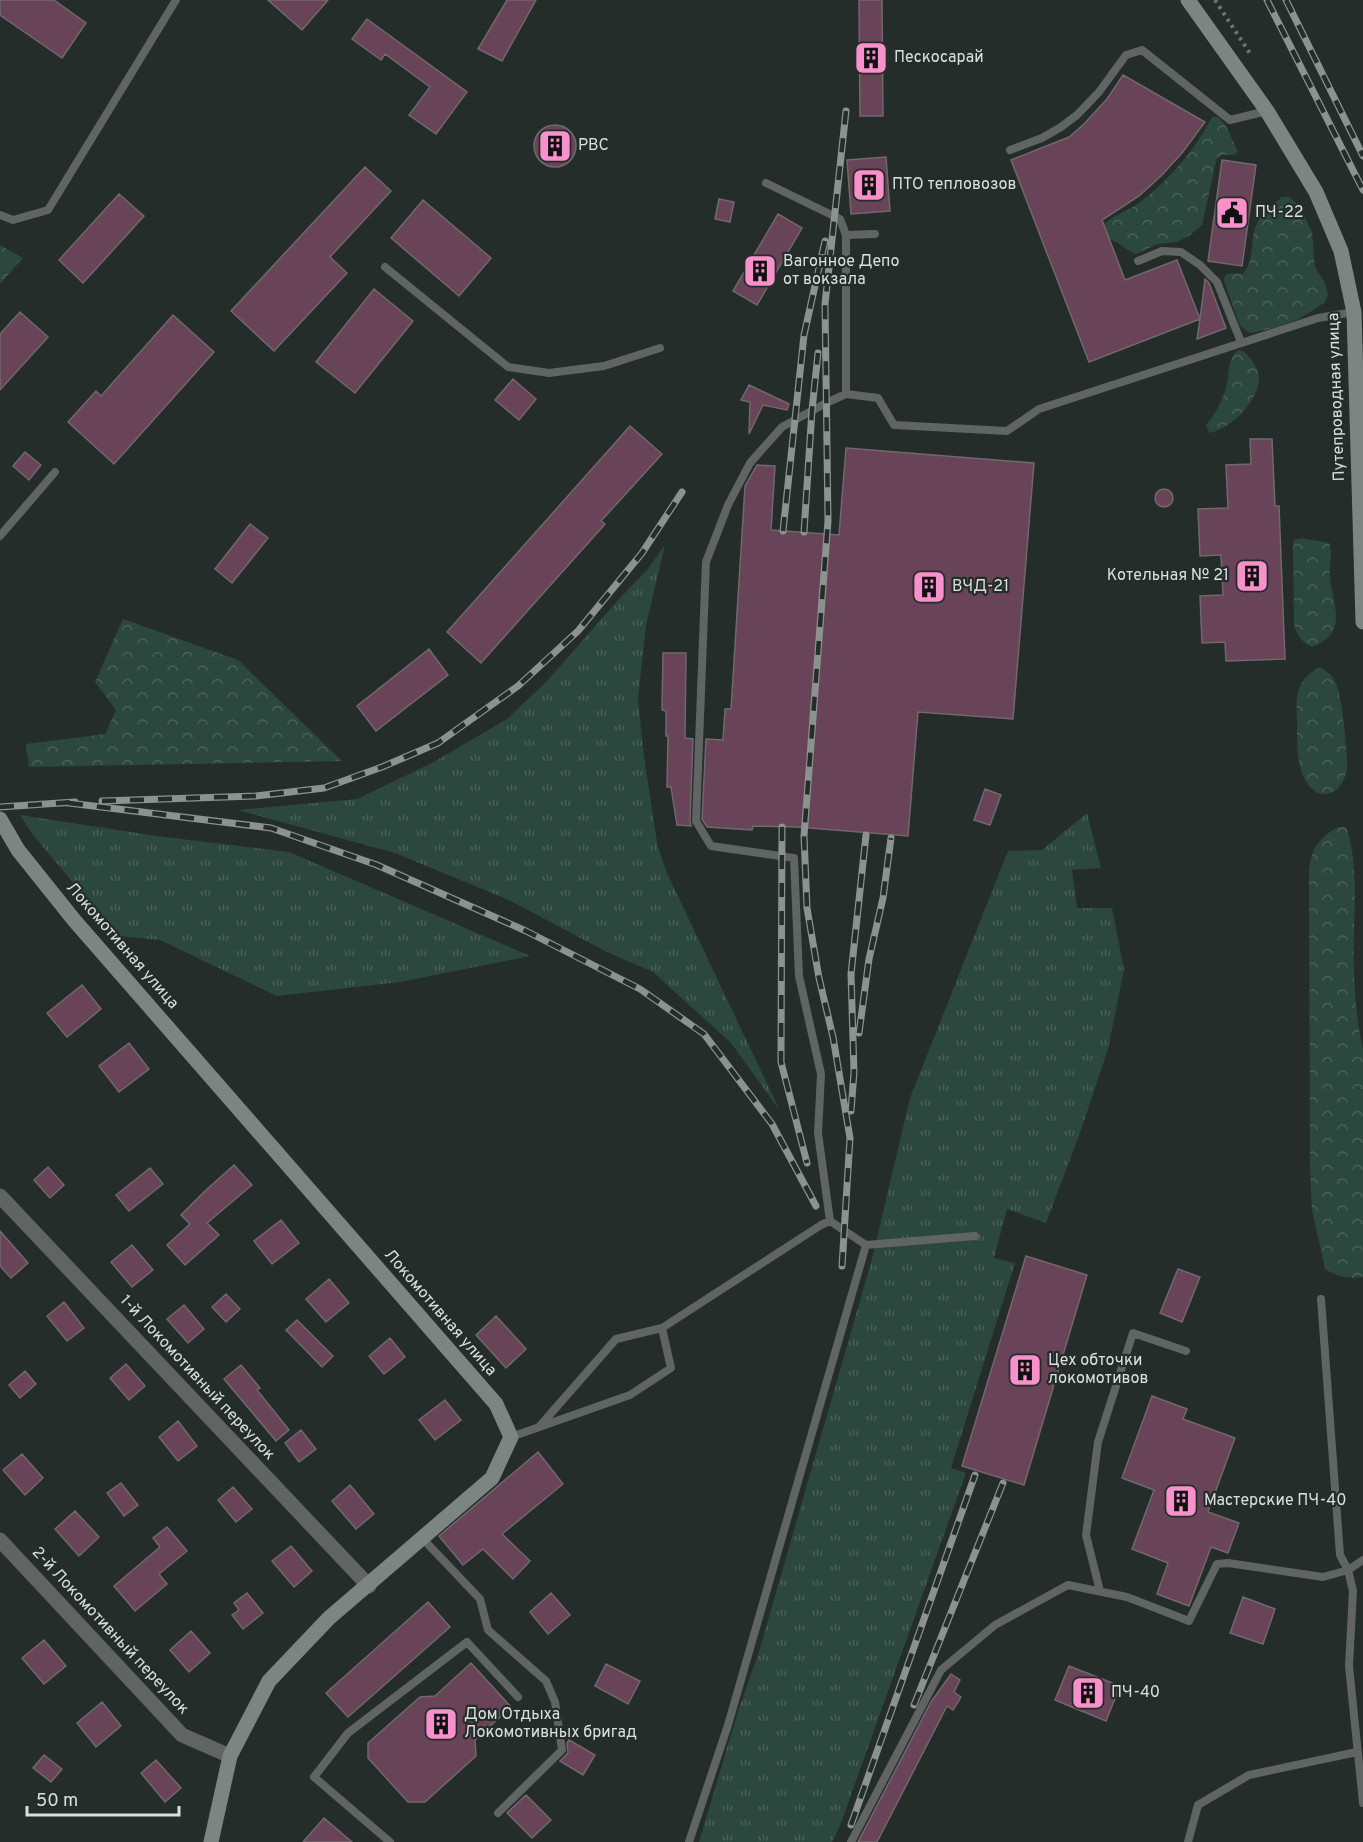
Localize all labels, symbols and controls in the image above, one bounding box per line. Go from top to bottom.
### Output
building icon: Пескосарай [853,40,889,76]
place label: Пескосарай [894,48,984,68]
building icon: РВС [537,128,573,164]
place label: РВС [578,136,609,156]
building icon: ПТО тепловозов [851,167,887,203]
place label: ПТО тепловозов [892,175,1016,195]
public building icon: ПЧ-22 [1214,195,1250,231]
place label: ПЧ-22 [1255,203,1303,223]
place label: Вагонное Депо от вокзала [783,252,900,290]
building icon: Вагонное Депо от вокзала [742,253,778,289]
street label: Путепроводная улица [1324,312,1350,482]
building icon: Котельная № 21 [1234,558,1270,594]
place label: Котельная № 21 [1107,566,1229,586]
building icon: ВЧД-21 [911,569,947,605]
place label: ВЧД-21 [952,577,1009,597]
street label: Локомотивная улица [61,878,183,1014]
street label: Локомотивная улица [379,1245,501,1381]
street label: 1-й Локомотивный переулок [115,1291,279,1465]
place label: Цех обточки локомотивов [1048,1351,1149,1389]
building icon: Цех обточки локомотивов [1007,1352,1043,1388]
building icon: Мастерские ПЧ-40 [1163,1483,1199,1519]
place label: Мастерские ПЧ-40 [1204,1491,1346,1511]
street label: 2-й Локомотивный переулок [27,1543,193,1719]
building icon: ПЧ-40 [1070,1675,1106,1711]
place label: ПЧ-40 [1111,1683,1160,1703]
place label: Дом Отдыха Локомотивных бригад [464,1705,637,1743]
building icon: Дом Отдыха Локомотивных бригад [423,1706,459,1742]
scale bar [27,1779,178,1817]
text: 50 m [36,1790,78,1813]

